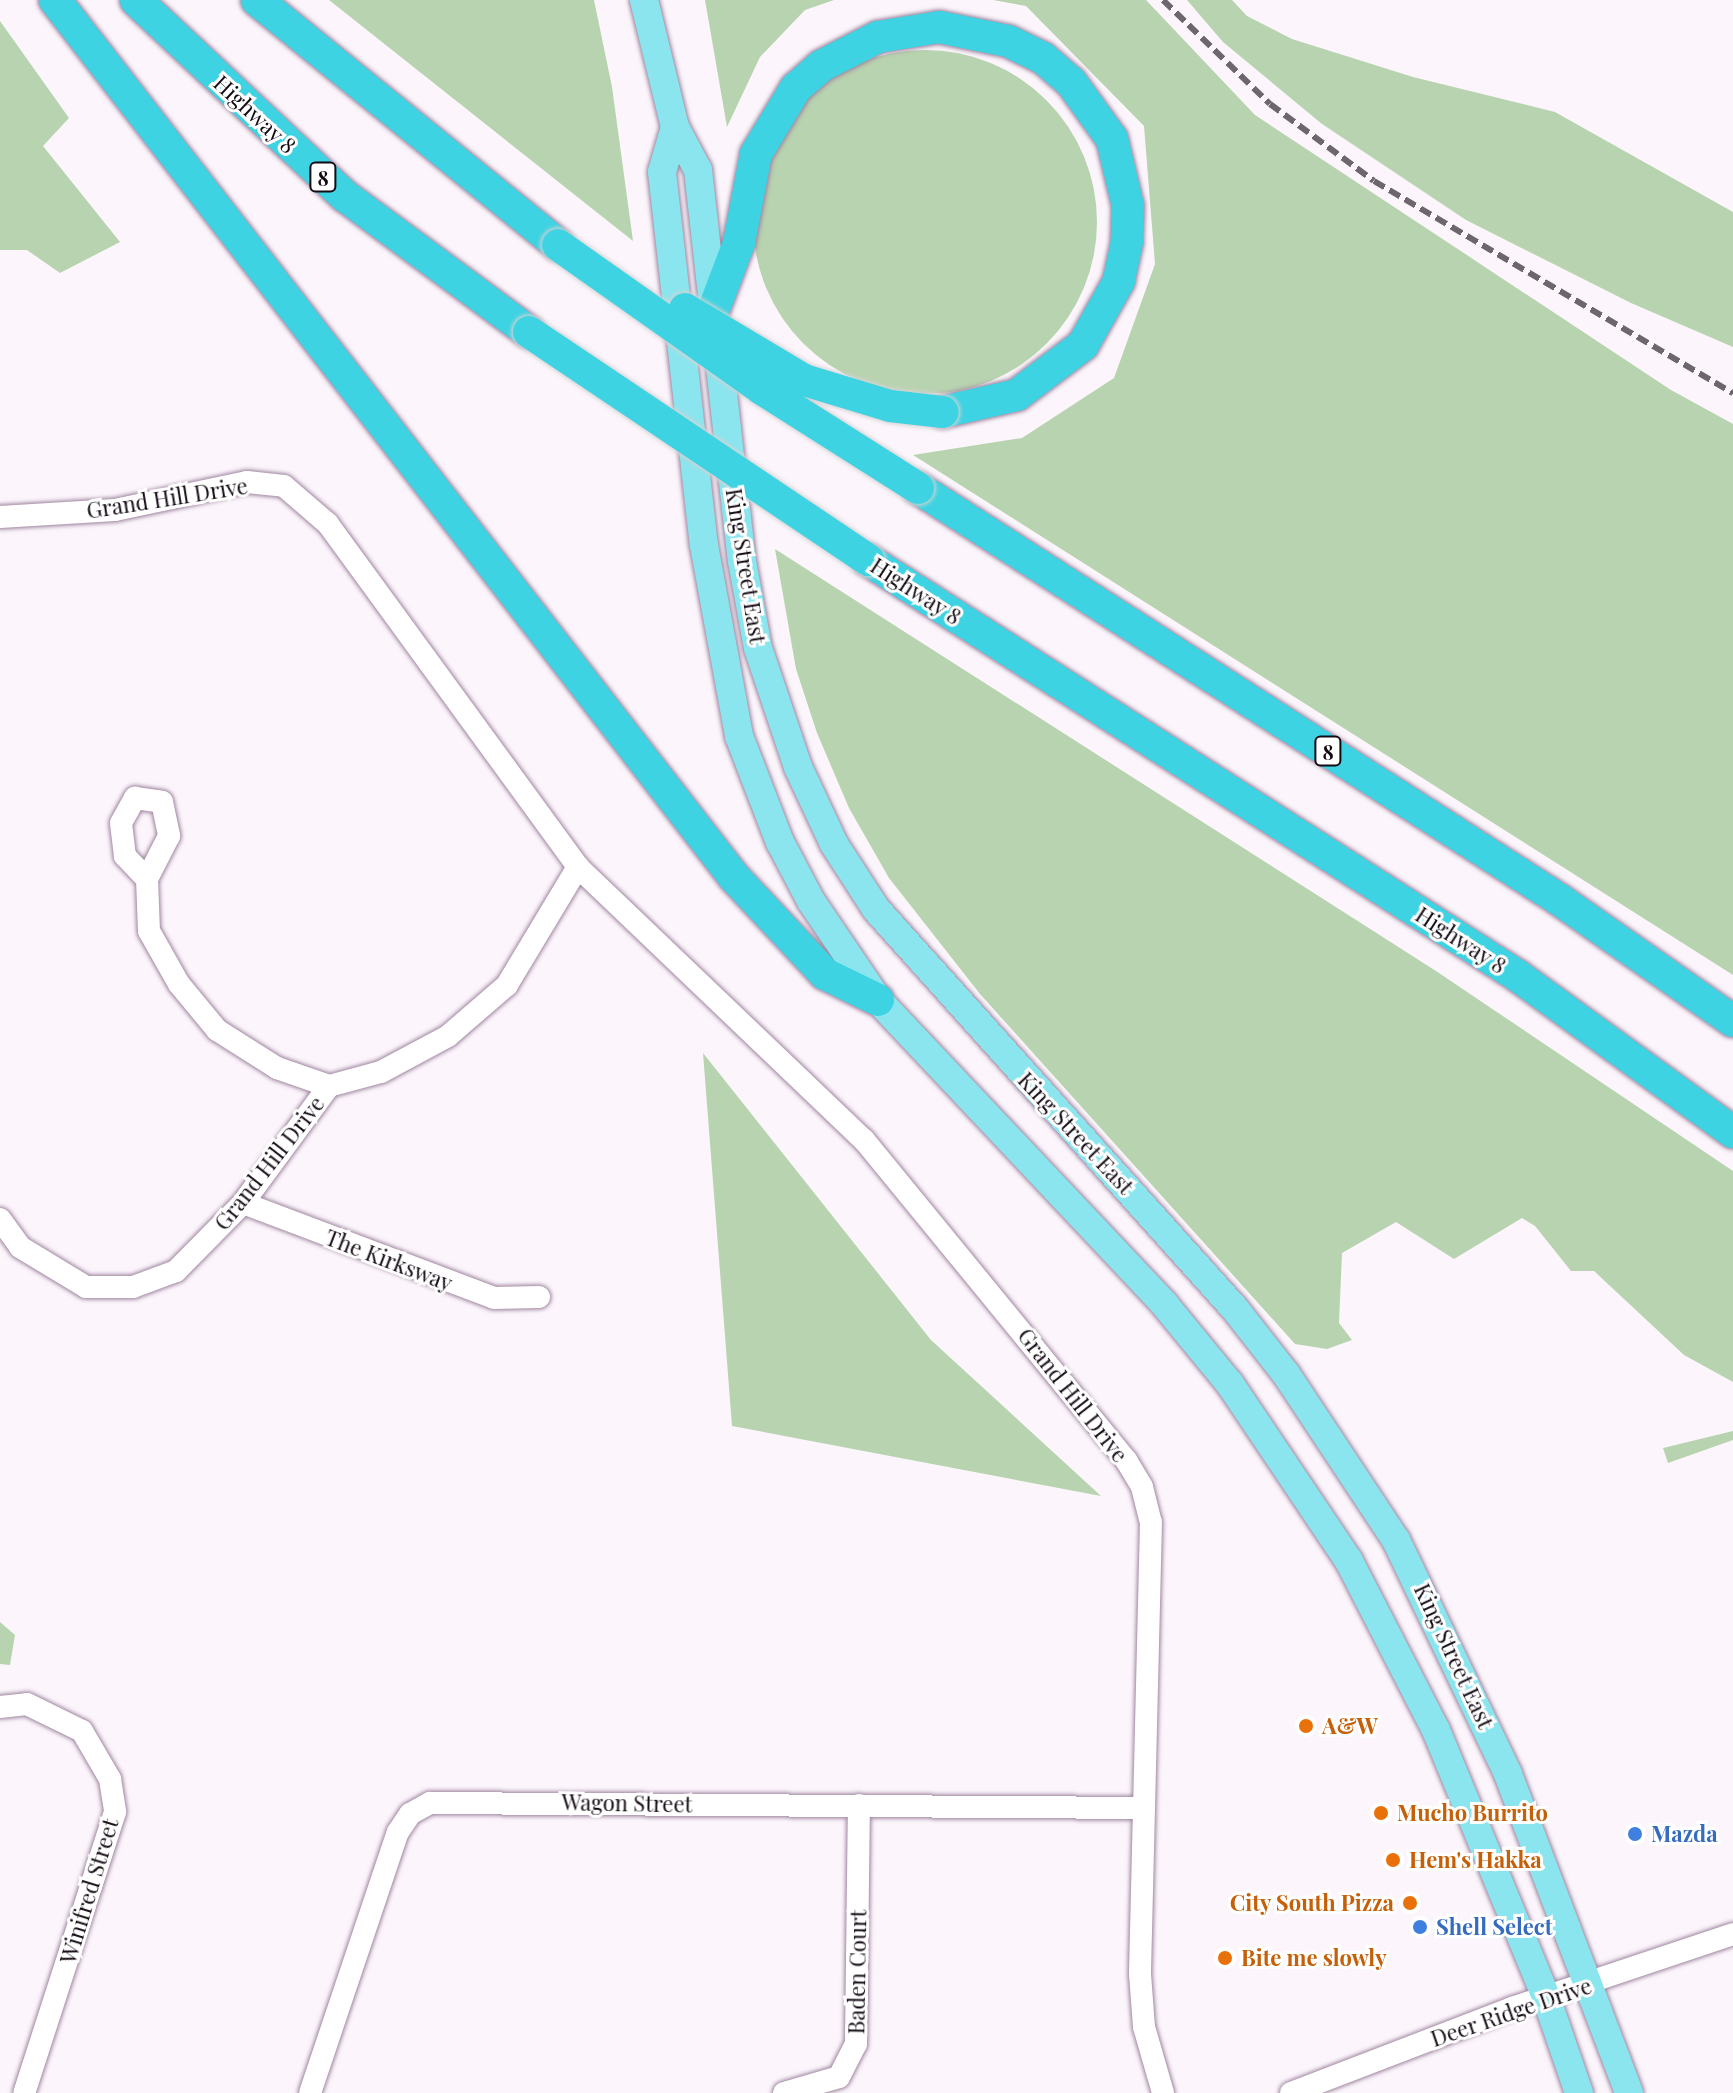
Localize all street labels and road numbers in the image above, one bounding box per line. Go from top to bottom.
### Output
street label: Highway 8 [208,69,302,159]
road number: 8 [309,161,337,193]
street label: Grand Hill Drive [85,472,249,524]
street label: King Street East [721,486,771,646]
street label: Highway 8 [866,552,966,630]
road number: 8 [1314,735,1342,767]
street label: Highway 8 [1411,901,1511,979]
street label: King Street East [1013,1066,1139,1200]
street label: Grand Hill Drive [209,1091,329,1235]
street label: The Kirksway [322,1224,456,1296]
street label: Grand Hill Drive [1013,1323,1133,1467]
street label: King Street East [1409,1579,1499,1733]
street label: Wagon Street [561,1789,693,1817]
street label: Winifred Street [54,1815,124,1967]
street label: Baden Court [843,1909,871,2035]
street label: Deer Ridge Drive [1427,1972,1595,2052]

